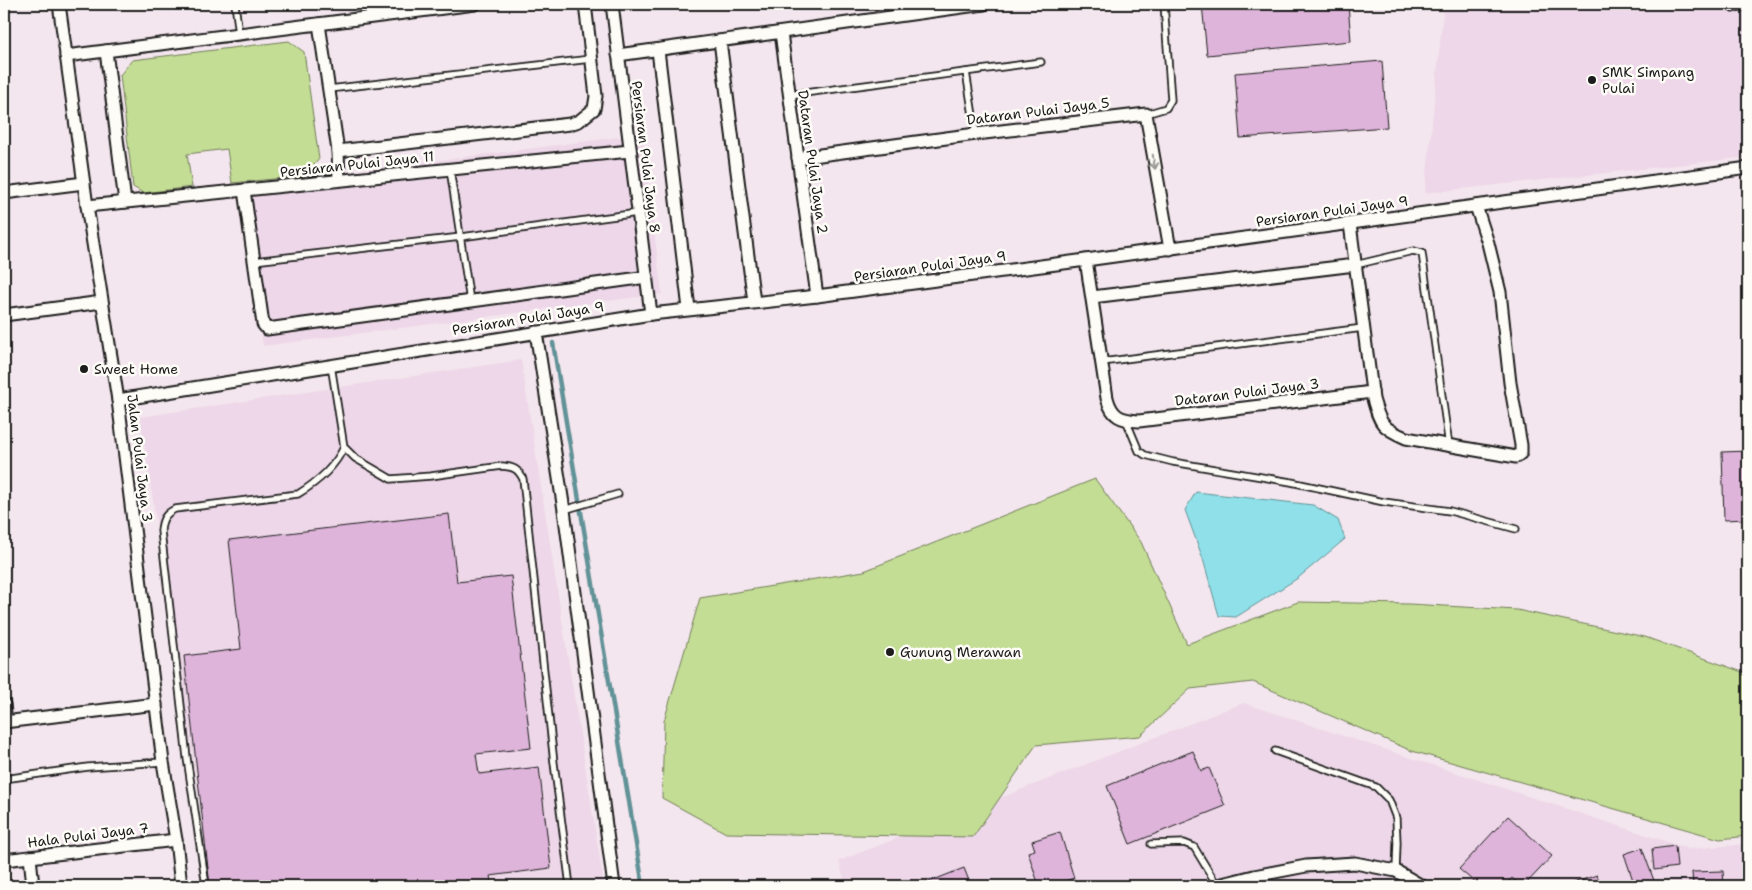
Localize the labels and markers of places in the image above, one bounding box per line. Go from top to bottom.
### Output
place label: SMK Simpang Pulai [1602,63,1694,97]
marker: SMK Simpang Pulai [1586,74,1598,86]
place label: Sweet Home [94,360,178,378]
marker: Sweet Home [78,363,90,375]
place label: Gunung Merawan [900,643,1022,661]
marker: Gunung Merawan [884,646,896,658]

